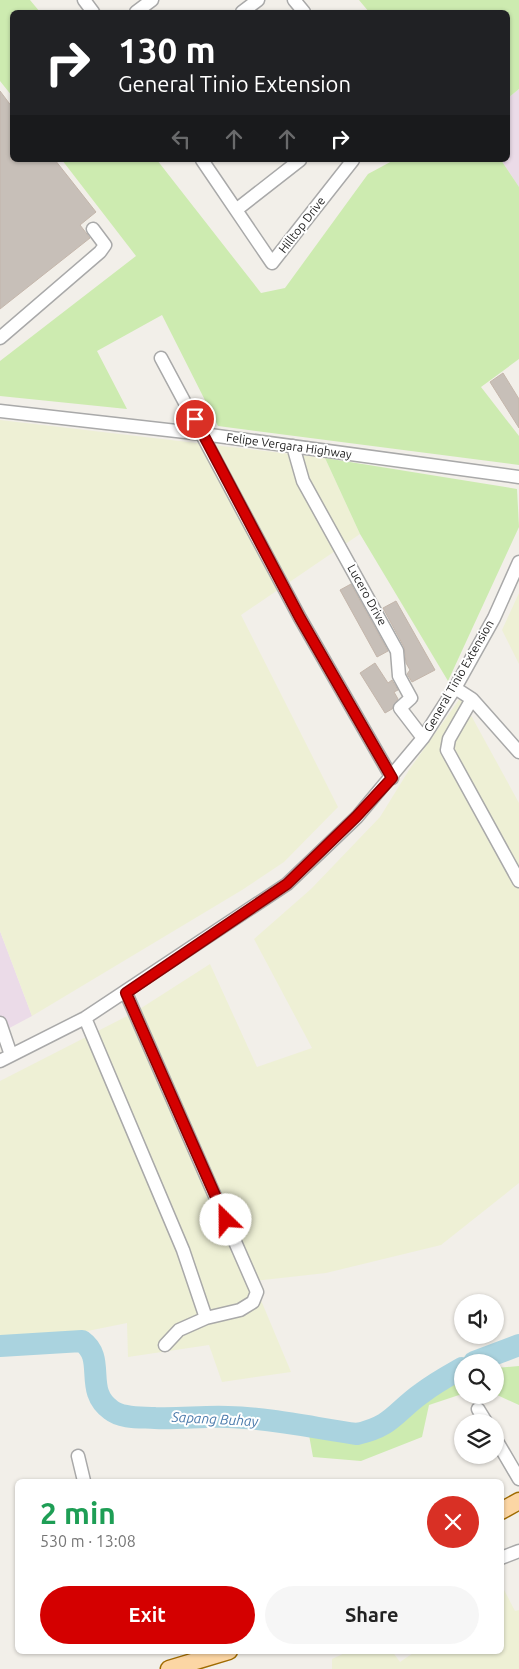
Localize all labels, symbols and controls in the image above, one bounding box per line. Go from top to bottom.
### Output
icon: right [35,30,100,95]
text: 130 m [118,30,216,70]
text: General Tinio Extension [118,71,351,96]
icon: left [167,125,195,153]
icon: ahead [220,125,248,153]
icon: ahead [273,125,301,153]
icon: right [326,125,354,153]
street label: Hilltop Drive [276,194,327,255]
pin [174,398,216,440]
icon: arrive [181,405,209,433]
street label: Felipe Vergara Highway [226,430,353,461]
street label: Lucero Drive [345,562,390,628]
street label: General Tinio Extension [421,617,496,734]
position arrow [199,1193,251,1245]
map controls [454,1294,504,1464]
button: sound [454,1294,504,1344]
button: search [454,1354,504,1404]
water label: Sapang Buhay [170,1409,259,1429]
button: layers [454,1414,504,1464]
text: 2 min [40,1496,116,1530]
button: close [427,1496,479,1548]
text: 530 m · 13:08 [40,1532,136,1550]
button: Exit [40,1586,255,1644]
button: Share [265,1586,479,1644]

